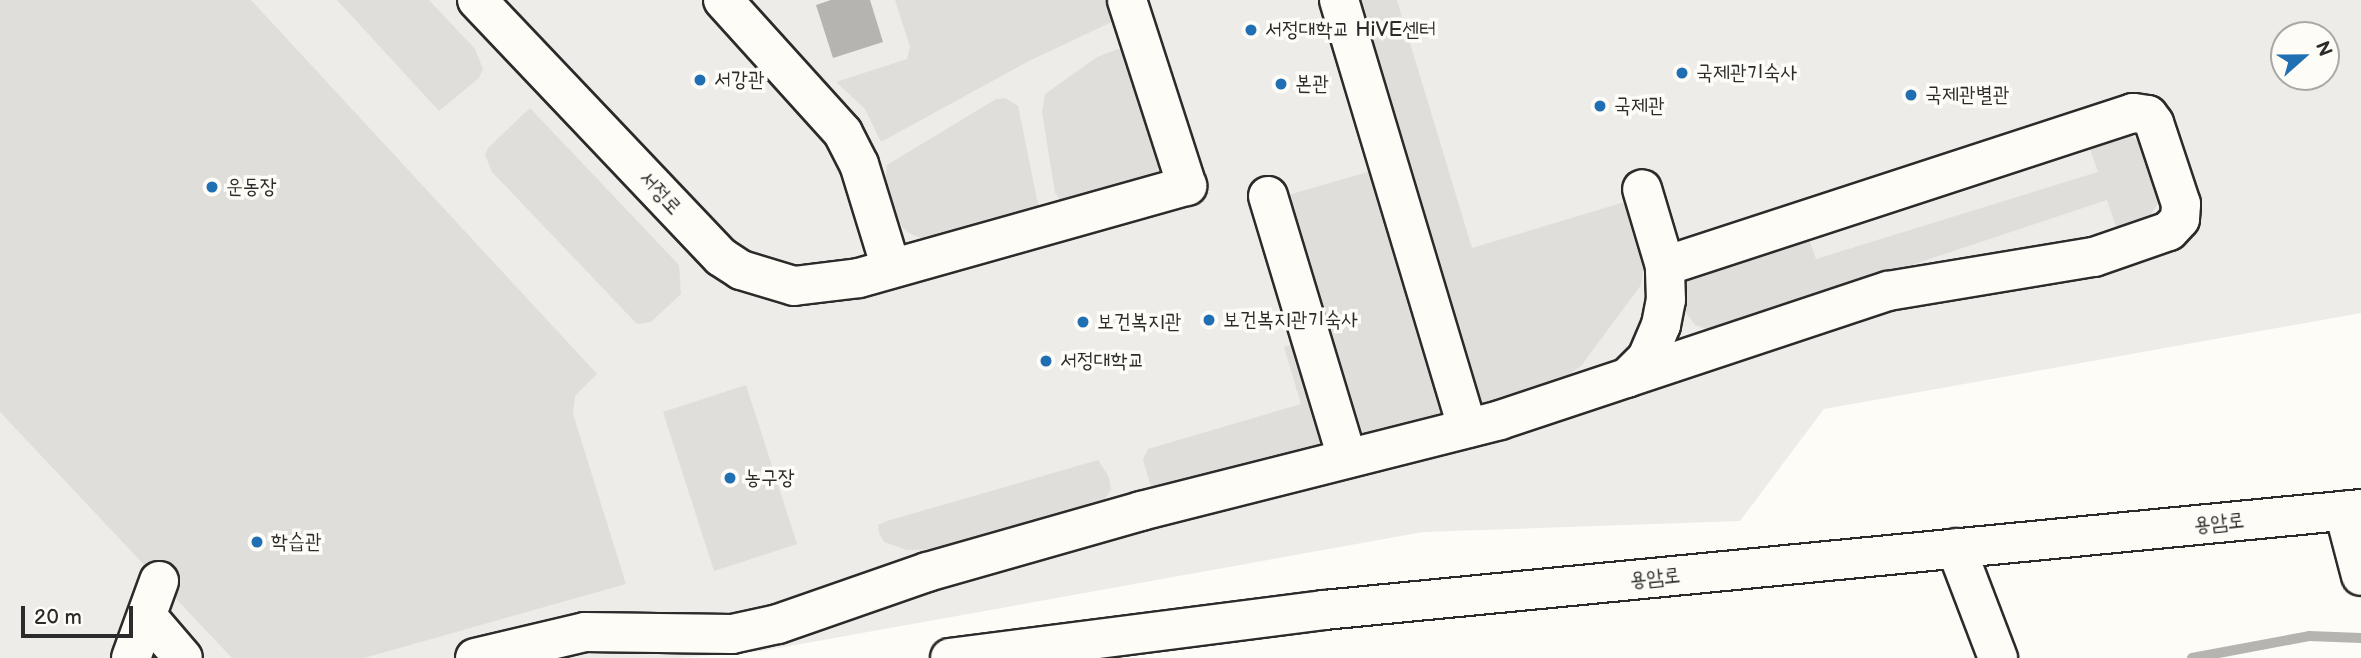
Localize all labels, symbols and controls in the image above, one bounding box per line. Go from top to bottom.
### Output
place label: 서정대학교 HiVE센터 [1265,17,1436,43]
north arrow [2270,21,2340,91]
marker: 서정대학교 HiVE센터 [1243,22,1259,38]
text: N [2310,38,2337,60]
place label: 국제관기숙사 [1696,60,1797,86]
marker: 국제관기숙사 [1674,65,1690,81]
place label: 서강관 [714,67,765,93]
place label: 본관 [1295,71,1329,97]
marker: 서강관 [692,72,708,88]
marker: 본관 [1273,76,1289,92]
place label: 국제관별관 [1925,82,2009,108]
marker: 국제관별관 [1903,87,1919,103]
place label: 국제관 [1614,93,1665,119]
marker: 국제관 [1592,98,1608,114]
street label: 서정로 [633,166,687,220]
place label: 운동장 [226,174,277,200]
marker: 운동장 [204,179,220,195]
place label: 보건복지관기숙사 [1223,307,1358,333]
place label: 보건복지관 [1097,309,1181,335]
marker: 보건복지관기숙사 [1201,312,1217,328]
marker: 보건복지관 [1075,314,1091,330]
place label: 서정대학교 [1060,348,1144,374]
marker: 서정대학교 [1038,353,1054,369]
place label: 농구장 [744,465,795,491]
marker: 농구장 [722,470,738,486]
street label: 용암로 [2192,508,2246,538]
place label: 학습관 [271,529,322,555]
marker: 학습관 [249,534,265,550]
street label: 용암로 [1628,563,1682,593]
scale bar [24,592,136,636]
text: 20 m [34,605,82,630]

